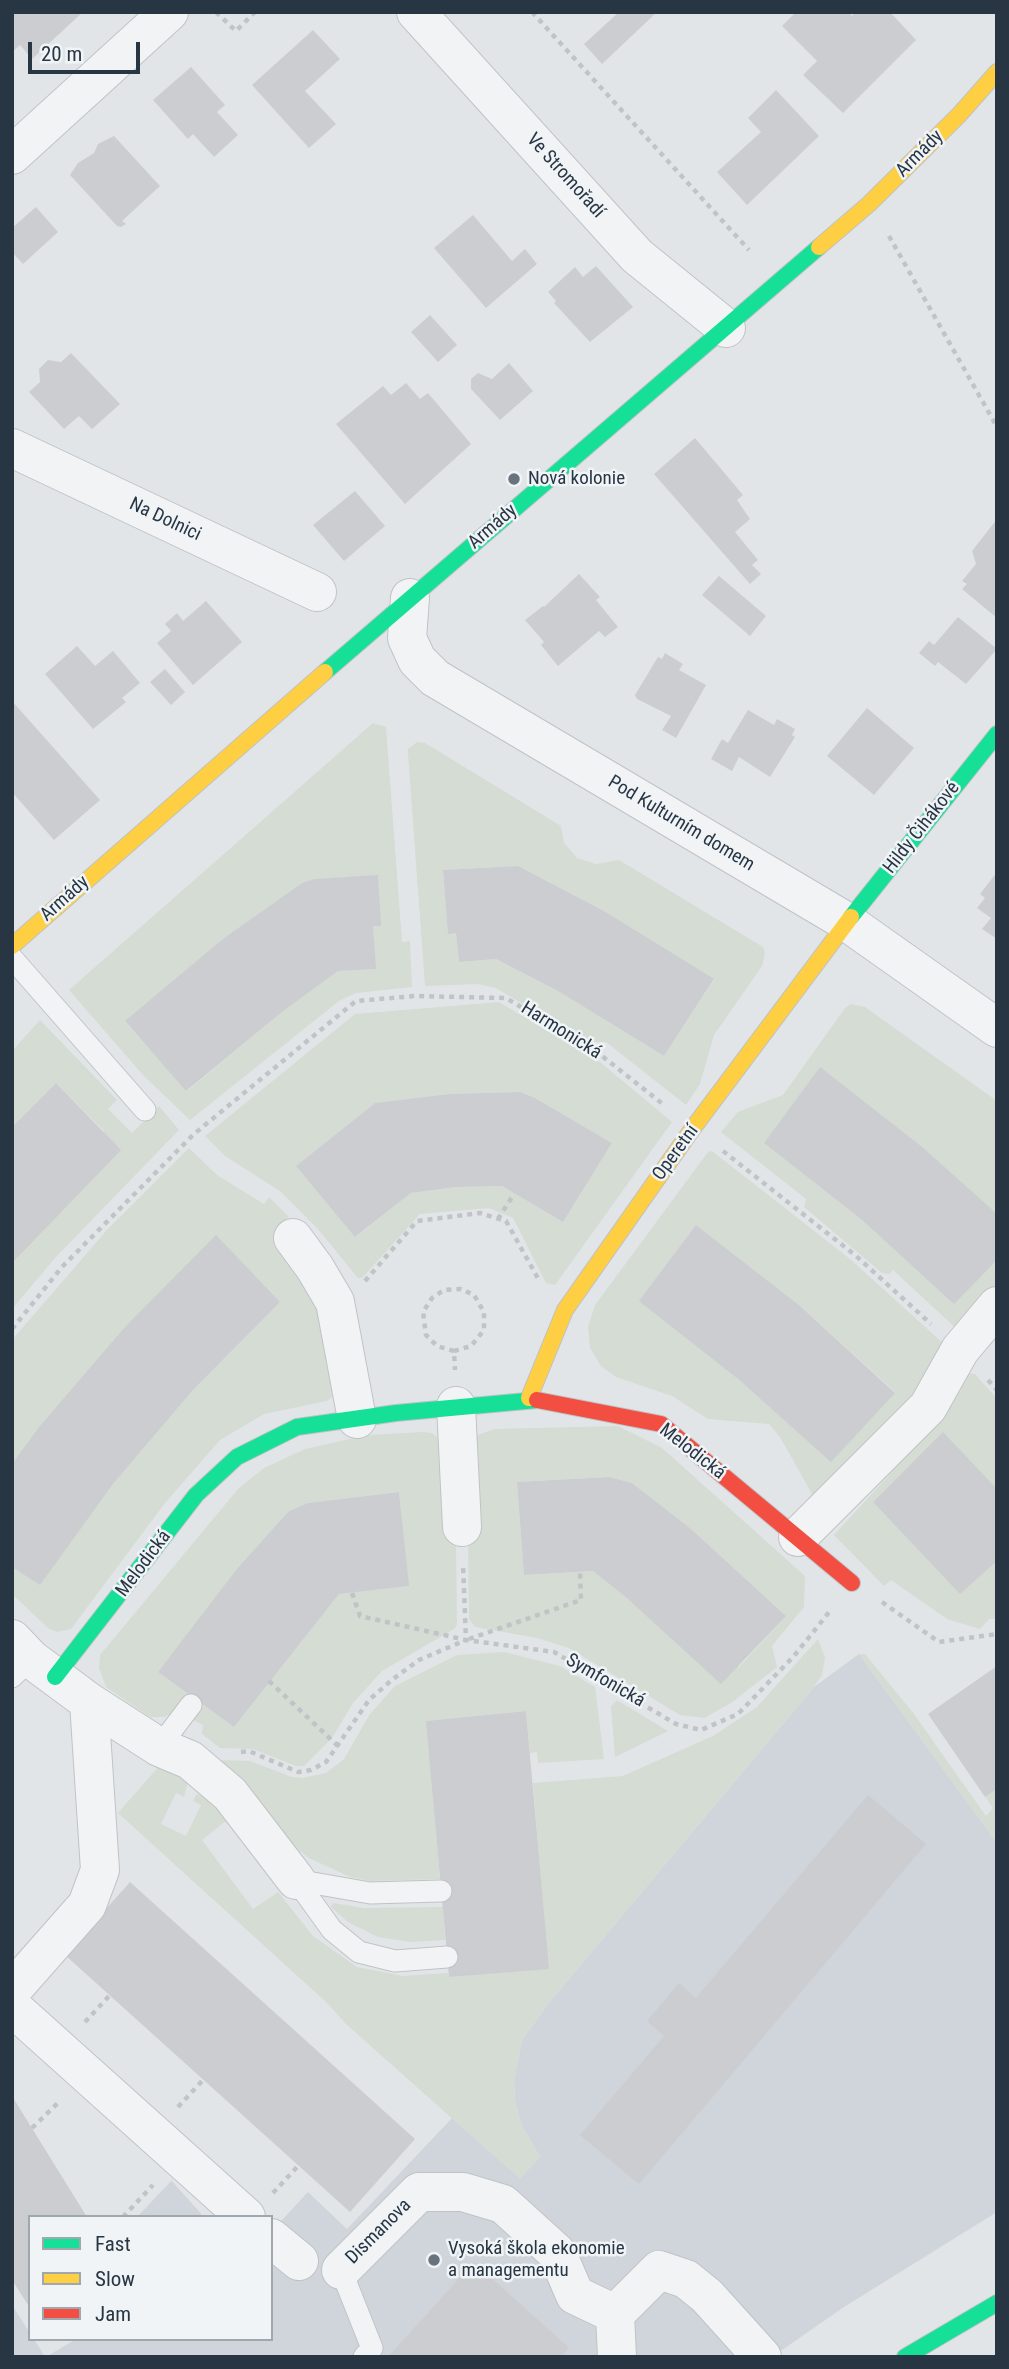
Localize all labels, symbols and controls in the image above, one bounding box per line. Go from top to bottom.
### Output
scale bar [32,28,144,72]
text: 20 m [41,42,82,66]
street label: Armády [892,126,948,182]
street label: Ve Stromořadí [521,129,609,223]
place label: Nová kolonie [528,468,625,490]
marker: Nová kolonie [506,471,522,487]
street label: Na Dolnici [125,493,205,547]
street label: Armády [464,500,522,554]
street label: Pod Kulturním domem [604,771,758,877]
street label: Hildy Čihákové [879,777,965,879]
street label: Armády [36,871,94,927]
street label: Harmonická [517,997,605,1065]
street label: Operetní [648,1121,704,1185]
street label: Melodická [654,1419,730,1485]
street label: Melodická [112,1526,176,1602]
street label: Symfonická [561,1649,649,1713]
street label: Dismanova [342,2195,416,2269]
legend [28,2215,273,2341]
text: Fast [95,2232,131,2256]
place label: Vysoká škola ekonomie a managementu [448,2238,625,2282]
marker: Vysoká škola ekonomie a managementu [426,2252,442,2268]
text: Slow [95,2267,135,2291]
text: Jam [95,2302,131,2326]

